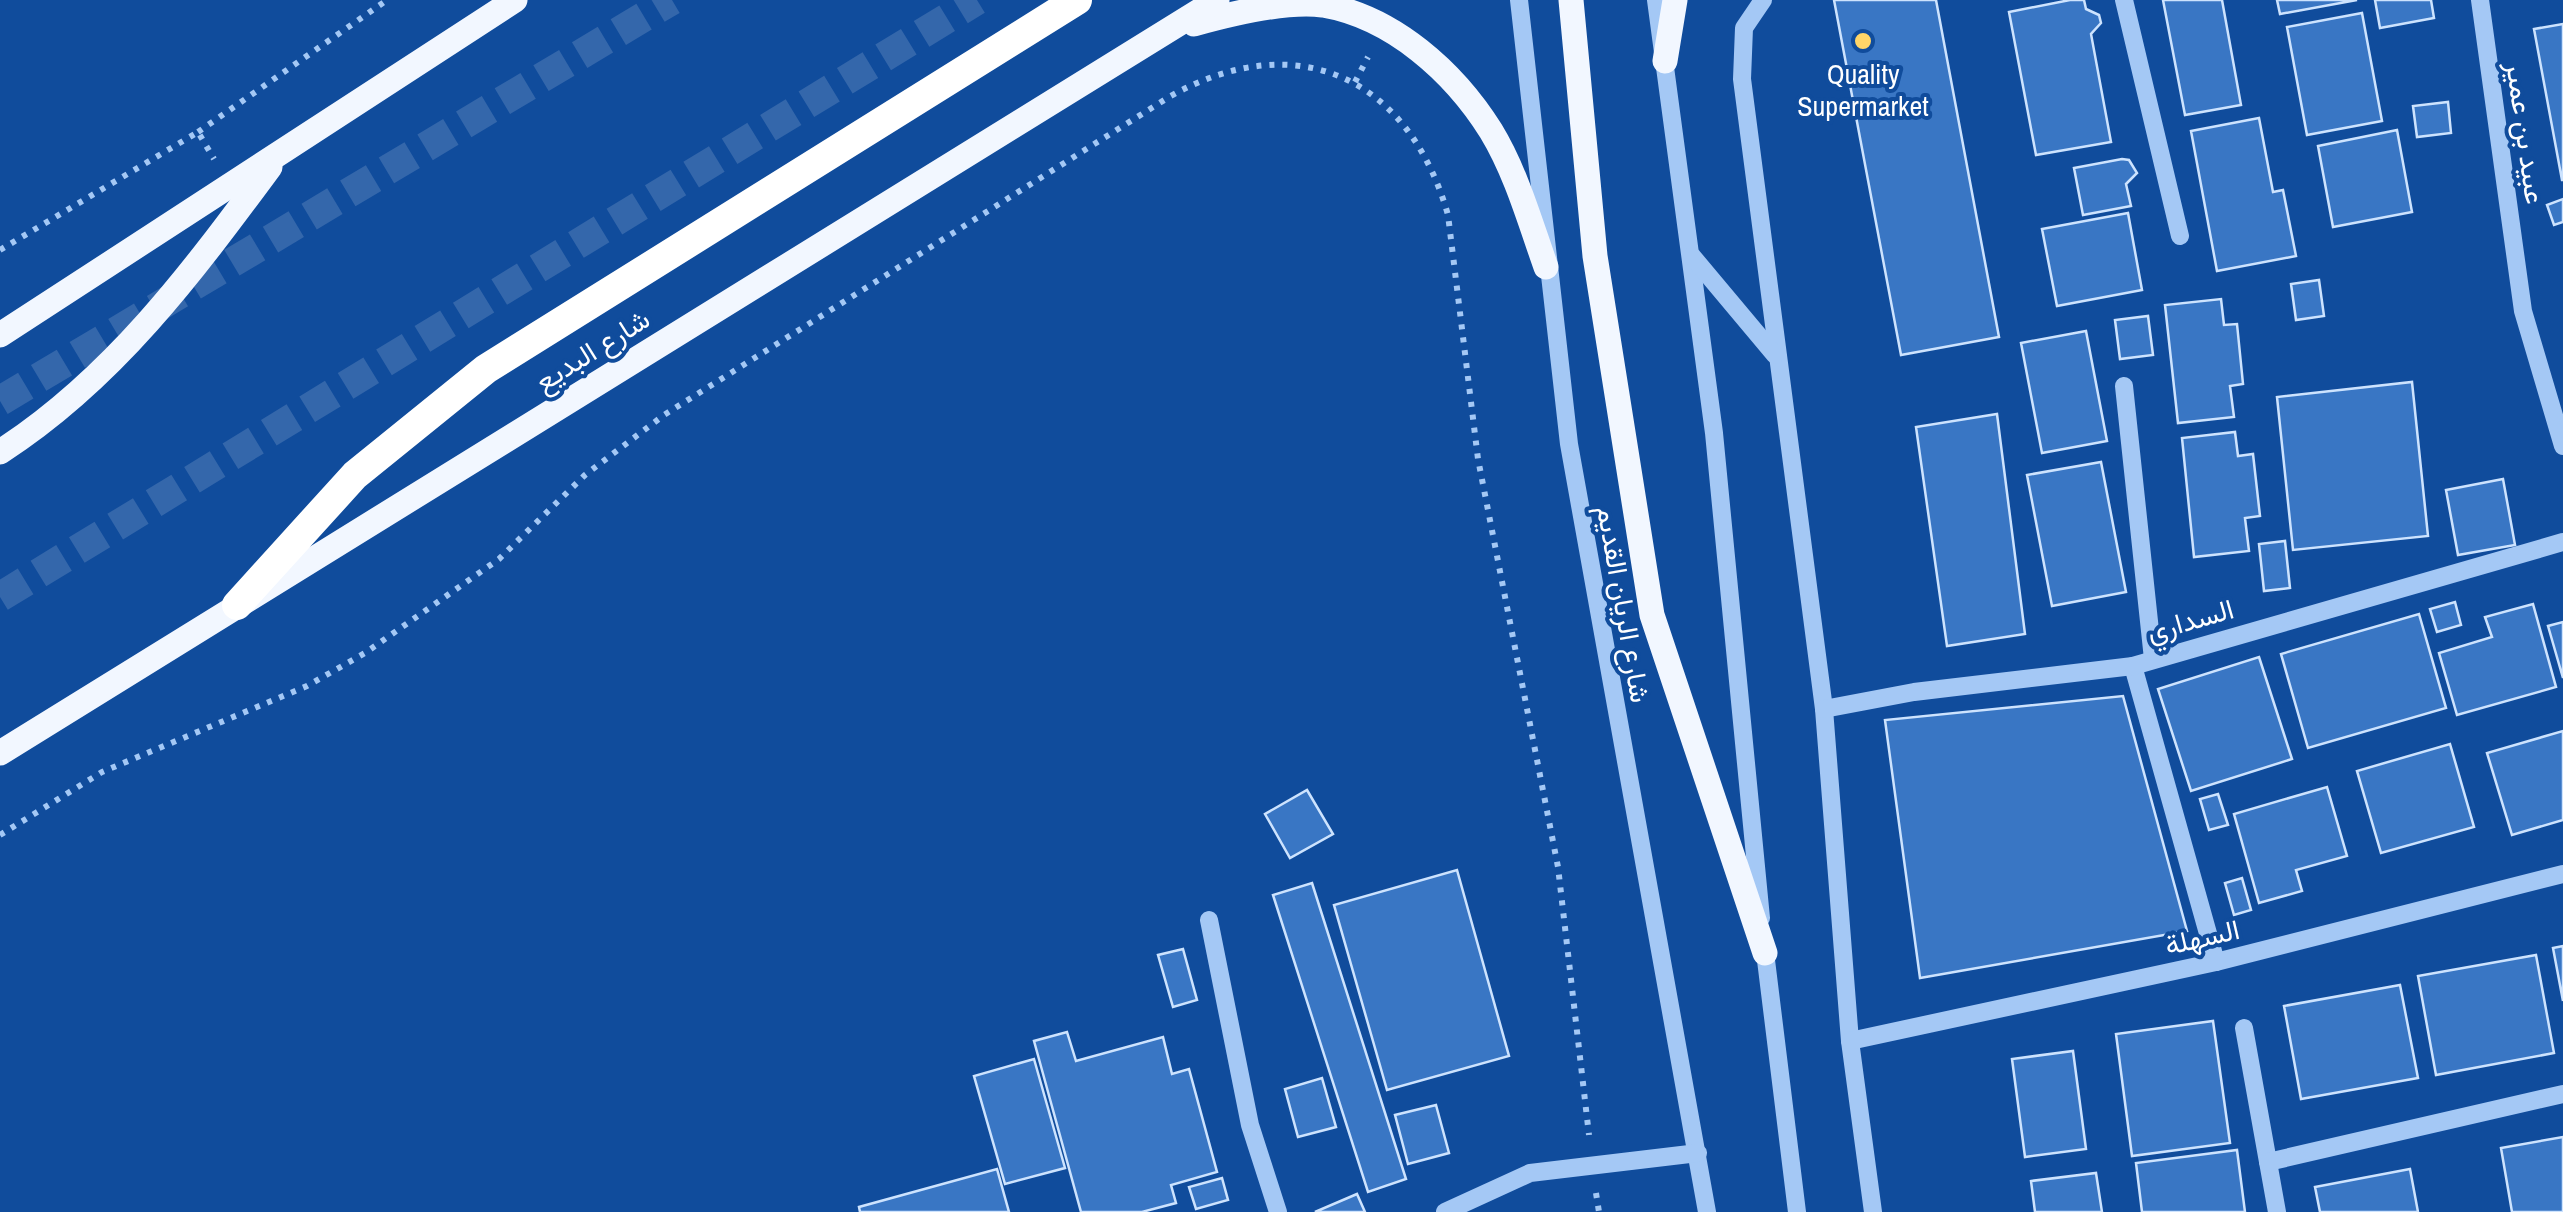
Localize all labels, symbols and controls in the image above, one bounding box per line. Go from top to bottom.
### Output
marker: Quality Supermarket [1852,30,1874,52]
place label: Quality Supermarket [1797,55,1929,125]
street label: عبيد بن عمير [2497,58,2555,207]
street label: شارع البديع [527,300,657,401]
street label: شارع الريان القديم [1588,503,1660,705]
street label: السداري [2142,589,2239,654]
street label: السهلة [2161,910,2243,964]

